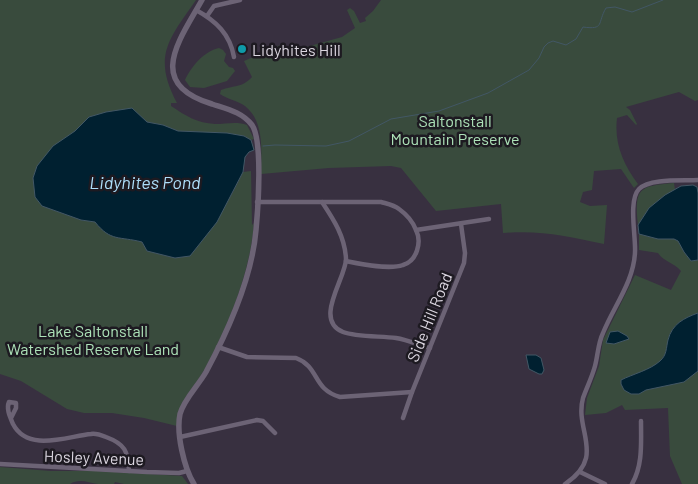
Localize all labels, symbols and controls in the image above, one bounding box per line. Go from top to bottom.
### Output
place label: Lidyhites Hill [252,40,341,59]
marker: Lidyhites Hill [236,43,248,55]
park label: Saltonstall Mountain Preserve [390,111,520,148]
water label: Lidyhites Pond [89,171,201,193]
street label: Side Hill Road [403,270,455,364]
park label: Lake Saltonstall Watershed Reserve Land [7,321,179,358]
street label: Hosley Avenue [44,446,144,468]

